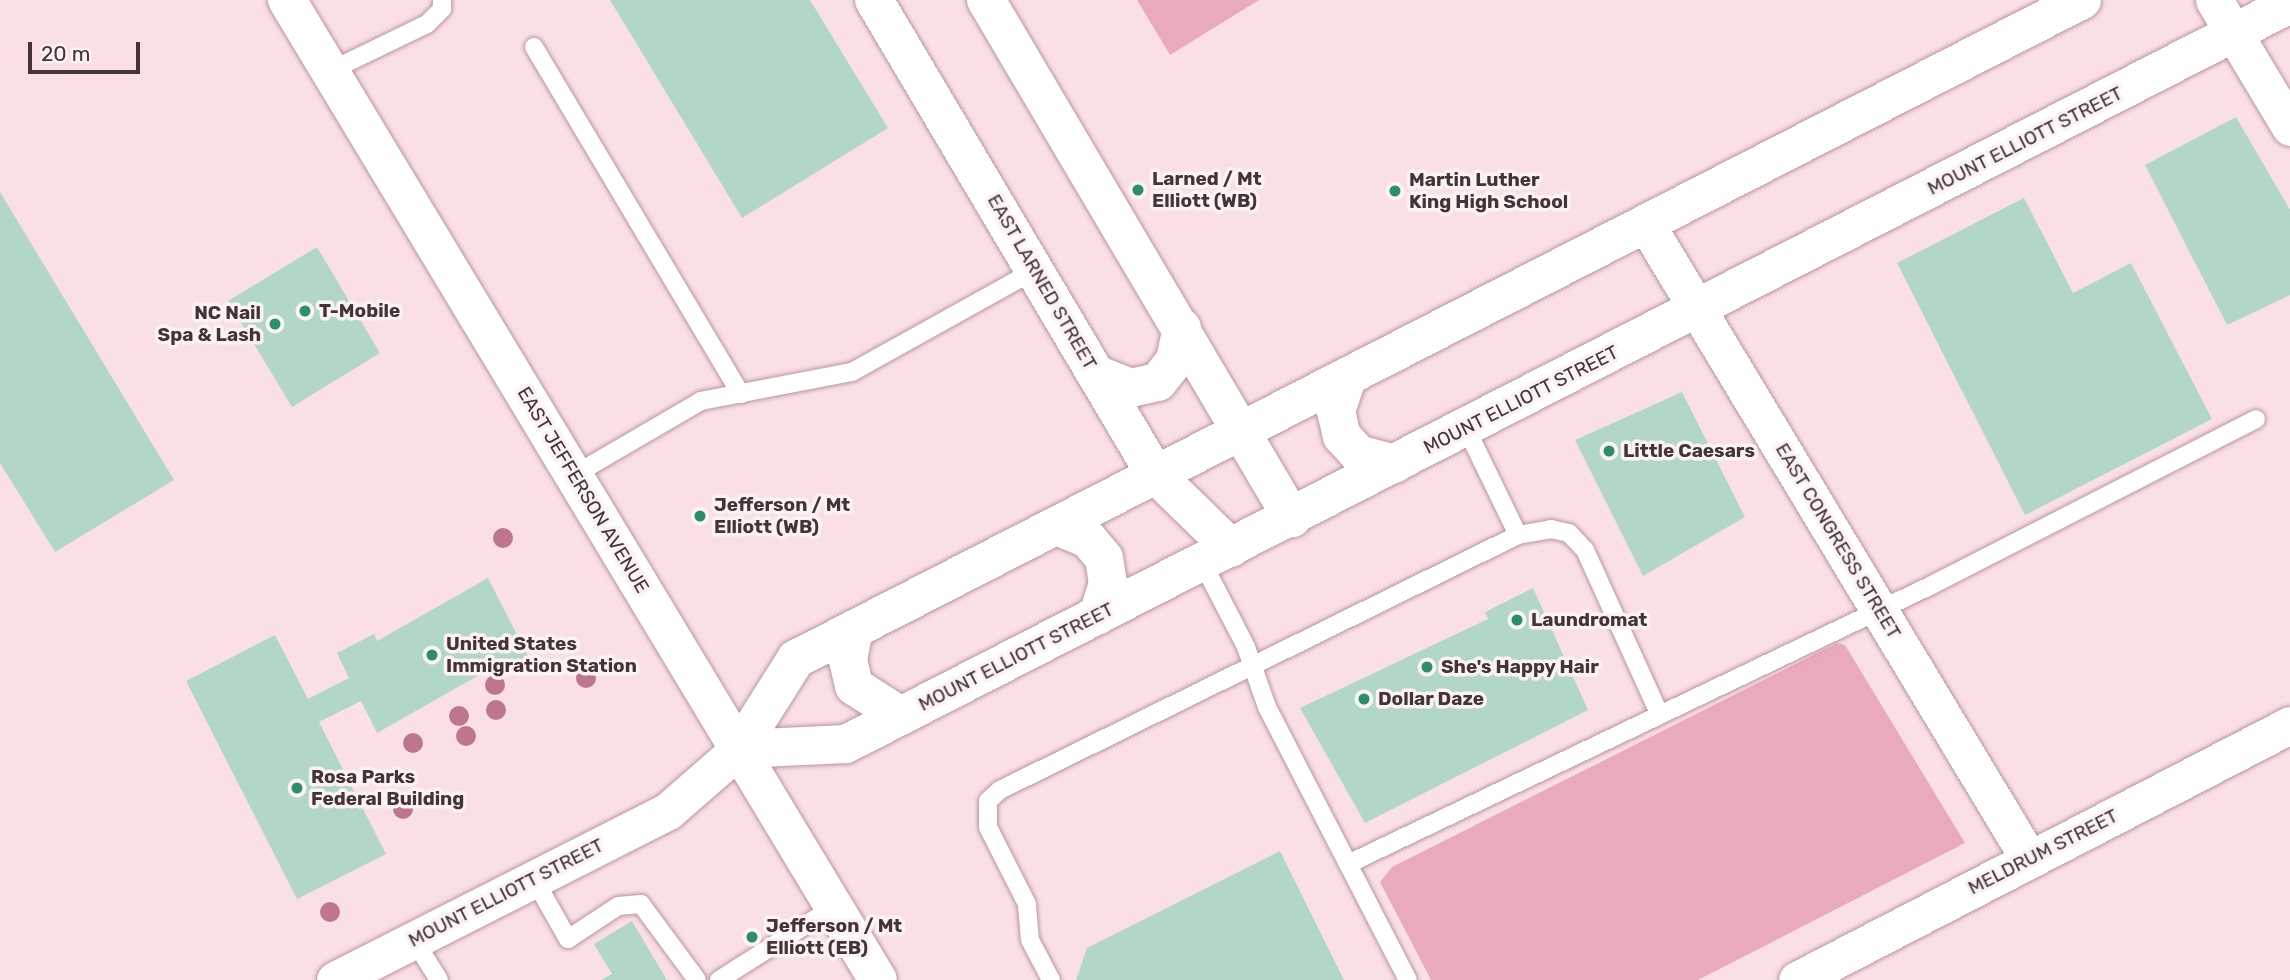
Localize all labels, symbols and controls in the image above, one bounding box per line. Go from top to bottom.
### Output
scale bar [32,28,144,72]
text: 20 m [41,41,90,66]
street label: MOUNT ELLIOTT STREET [1923,82,2127,200]
place label: Larned / Mt Elliott (WB) [1152,168,1262,212]
place label: Martin Luther King High School [1409,169,1568,213]
marker: Larned / Mt Elliott (WB) [1130,182,1146,198]
marker: Martin Luther King High School [1387,183,1403,199]
street label: EAST LARNED STREET [982,190,1102,374]
place label: T-Mobile [319,300,400,322]
place label: NC Nail Spa & Lash [158,302,261,346]
marker: T-Mobile [297,303,313,319]
marker: NC Nail Spa & Lash [267,316,283,332]
street label: MOUNT ELLIOTT STREET [1419,341,1623,459]
street label: EAST JEFFERSON AVENUE [512,382,654,598]
street label: EAST CONGRESS STREET [1770,439,1906,643]
place label: Little Caesars [1623,440,1755,462]
marker: Little Caesars [1601,443,1617,459]
place label: Jefferson / Mt Elliott (WB) [714,494,850,538]
marker: Jefferson / Mt Elliott (WB) [692,508,708,524]
street label: MOUNT ELLIOTT STREET [914,598,1118,716]
place label: Laundromat [1531,609,1647,631]
marker: Laundromat [1509,612,1525,628]
place label: United States Immigration Station [446,633,637,677]
marker: United States Immigration Station [424,647,440,663]
place label: She's Happy Hair [1441,656,1599,678]
marker: She's Happy Hair [1419,659,1435,675]
place label: Dollar Daze [1378,688,1484,710]
marker: Dollar Daze [1356,691,1372,707]
place label: Rosa Parks Federal Building [311,766,464,810]
marker: Rosa Parks Federal Building [289,780,305,796]
street label: MELDRUM STREET [1964,804,2122,900]
street label: MOUNT ELLIOTT STREET [404,834,608,952]
place label: Jefferson / Mt Elliott (EB) [766,915,902,959]
marker: Jefferson / Mt Elliott (EB) [744,929,760,945]

